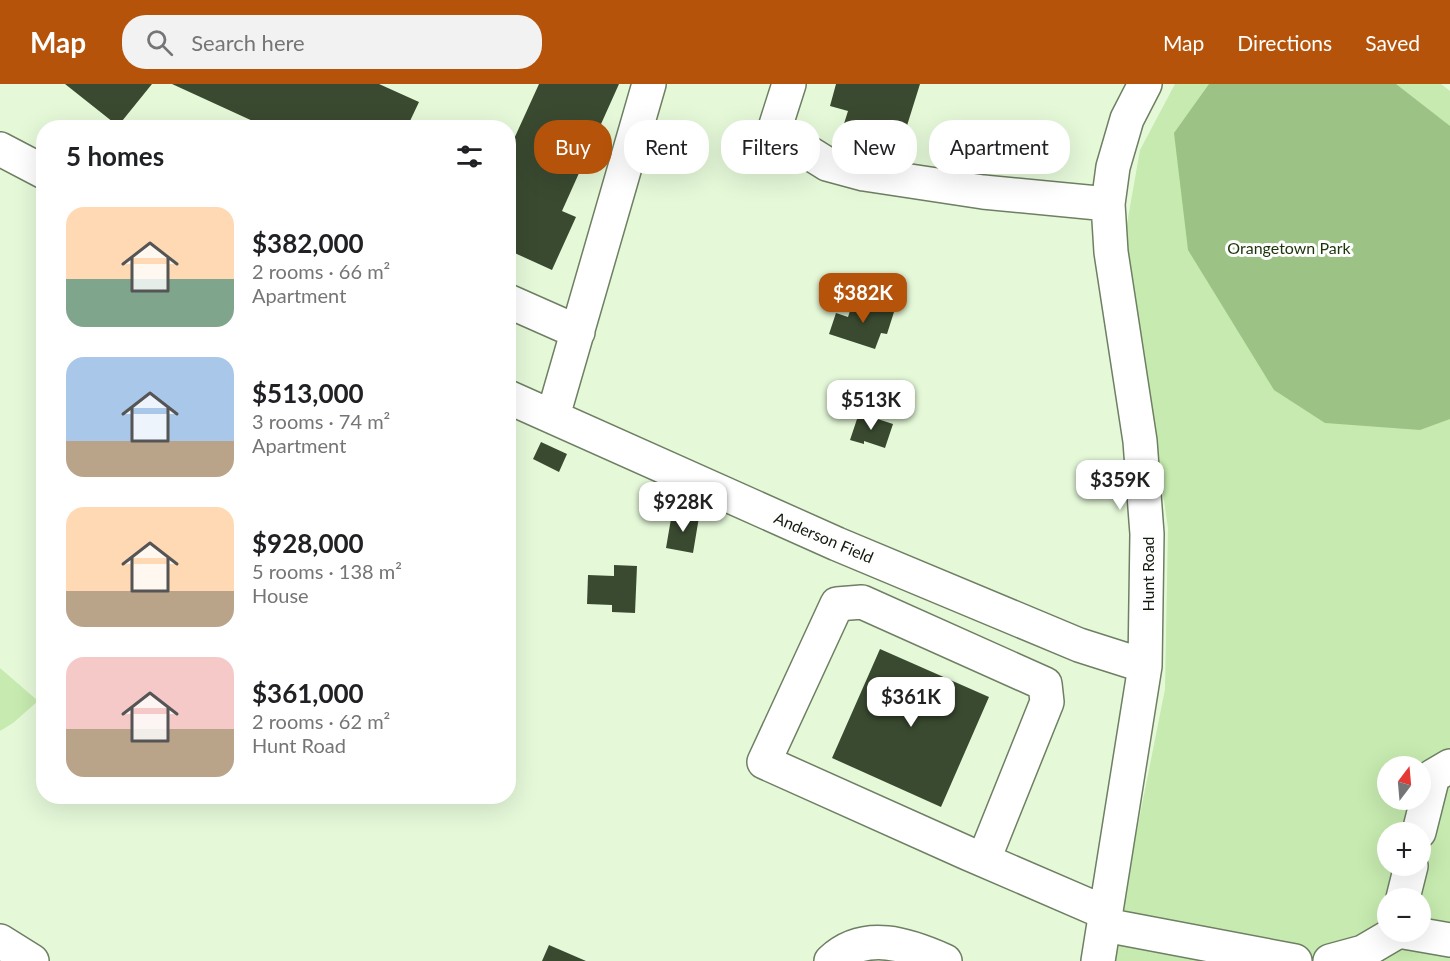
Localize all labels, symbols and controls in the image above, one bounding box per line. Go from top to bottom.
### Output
search box [122,15,542,69]
text: Map [30,25,86,59]
icon: search [143,26,176,59]
text: Search here [191,29,305,56]
text: Map [1163,30,1204,55]
text: Directions [1237,30,1332,55]
text: Saved [1365,30,1420,55]
chip: Buy [534,120,612,174]
chip: Rent [624,120,709,174]
chip: Filters [721,120,820,174]
chip: New [832,120,917,174]
chip: Apartment [929,120,1070,174]
text: 5 homes [66,140,164,172]
icon: filters [453,140,486,173]
text: $382,000 [252,227,364,259]
icon: home [114,231,186,303]
park label: Orangetown Park [1227,238,1352,257]
text: 2 rooms · 66 m² [252,259,390,283]
pin: $382K [821,273,905,324]
text: $382K [833,280,893,304]
text: Apartment [252,283,346,307]
text: $513,000 [252,377,364,409]
pin: $513K [829,380,913,431]
icon: home [114,381,186,453]
text: $513K [841,387,901,411]
text: 3 rooms · 74 m² [252,409,390,433]
text: Apartment [252,433,346,457]
pin: $359K [1078,460,1162,511]
text: $359K [1090,467,1150,491]
pin: $928K [641,482,725,533]
text: $928K [653,489,713,513]
street label: Anderson Field [772,508,876,566]
text: $928,000 [252,527,364,559]
icon: home [114,531,186,603]
street label: Hunt Road [1138,536,1157,612]
text: 5 rooms · 138 m² [252,559,402,583]
text: House [252,583,309,607]
text: $361,000 [252,677,364,709]
pin: $361K [869,677,953,728]
icon: home [114,681,186,753]
text: $361K [881,684,941,708]
text: 2 rooms · 62 m² [252,709,390,733]
text: Hunt Road [252,733,346,757]
north arrow [1377,756,1431,810]
map controls [1377,756,1431,942]
button: + [1377,822,1431,876]
button: − [1377,888,1431,942]

